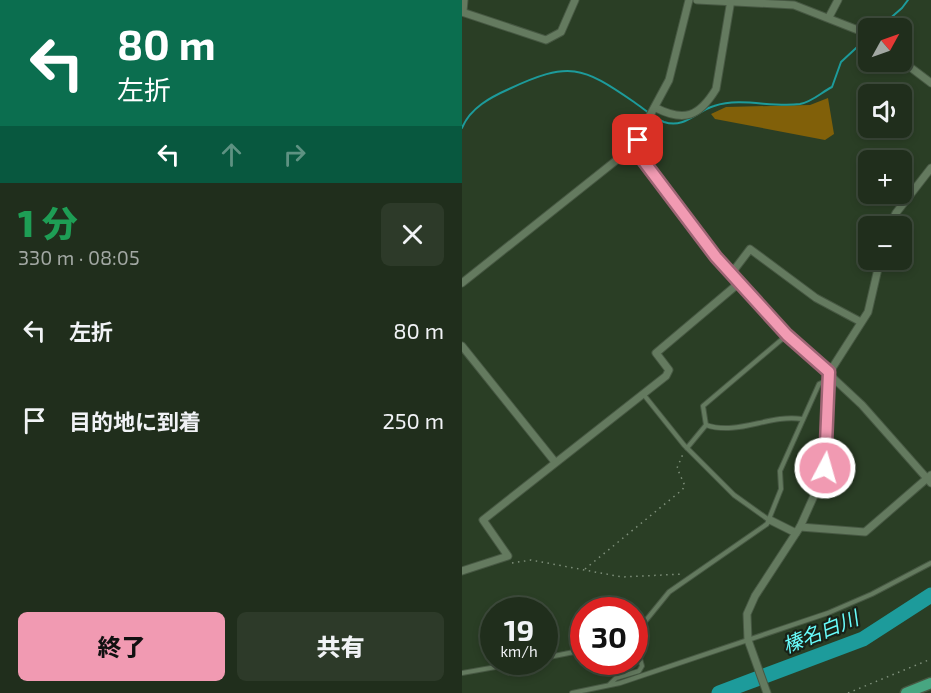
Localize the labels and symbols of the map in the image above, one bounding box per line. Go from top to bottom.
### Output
north arrow [858,18,912,72]
pin [612,114,663,165]
position arrow [793,436,857,500]
speed limit sign: 30 [570,597,648,675]
water label: 榛名白川 [778,604,863,657]

